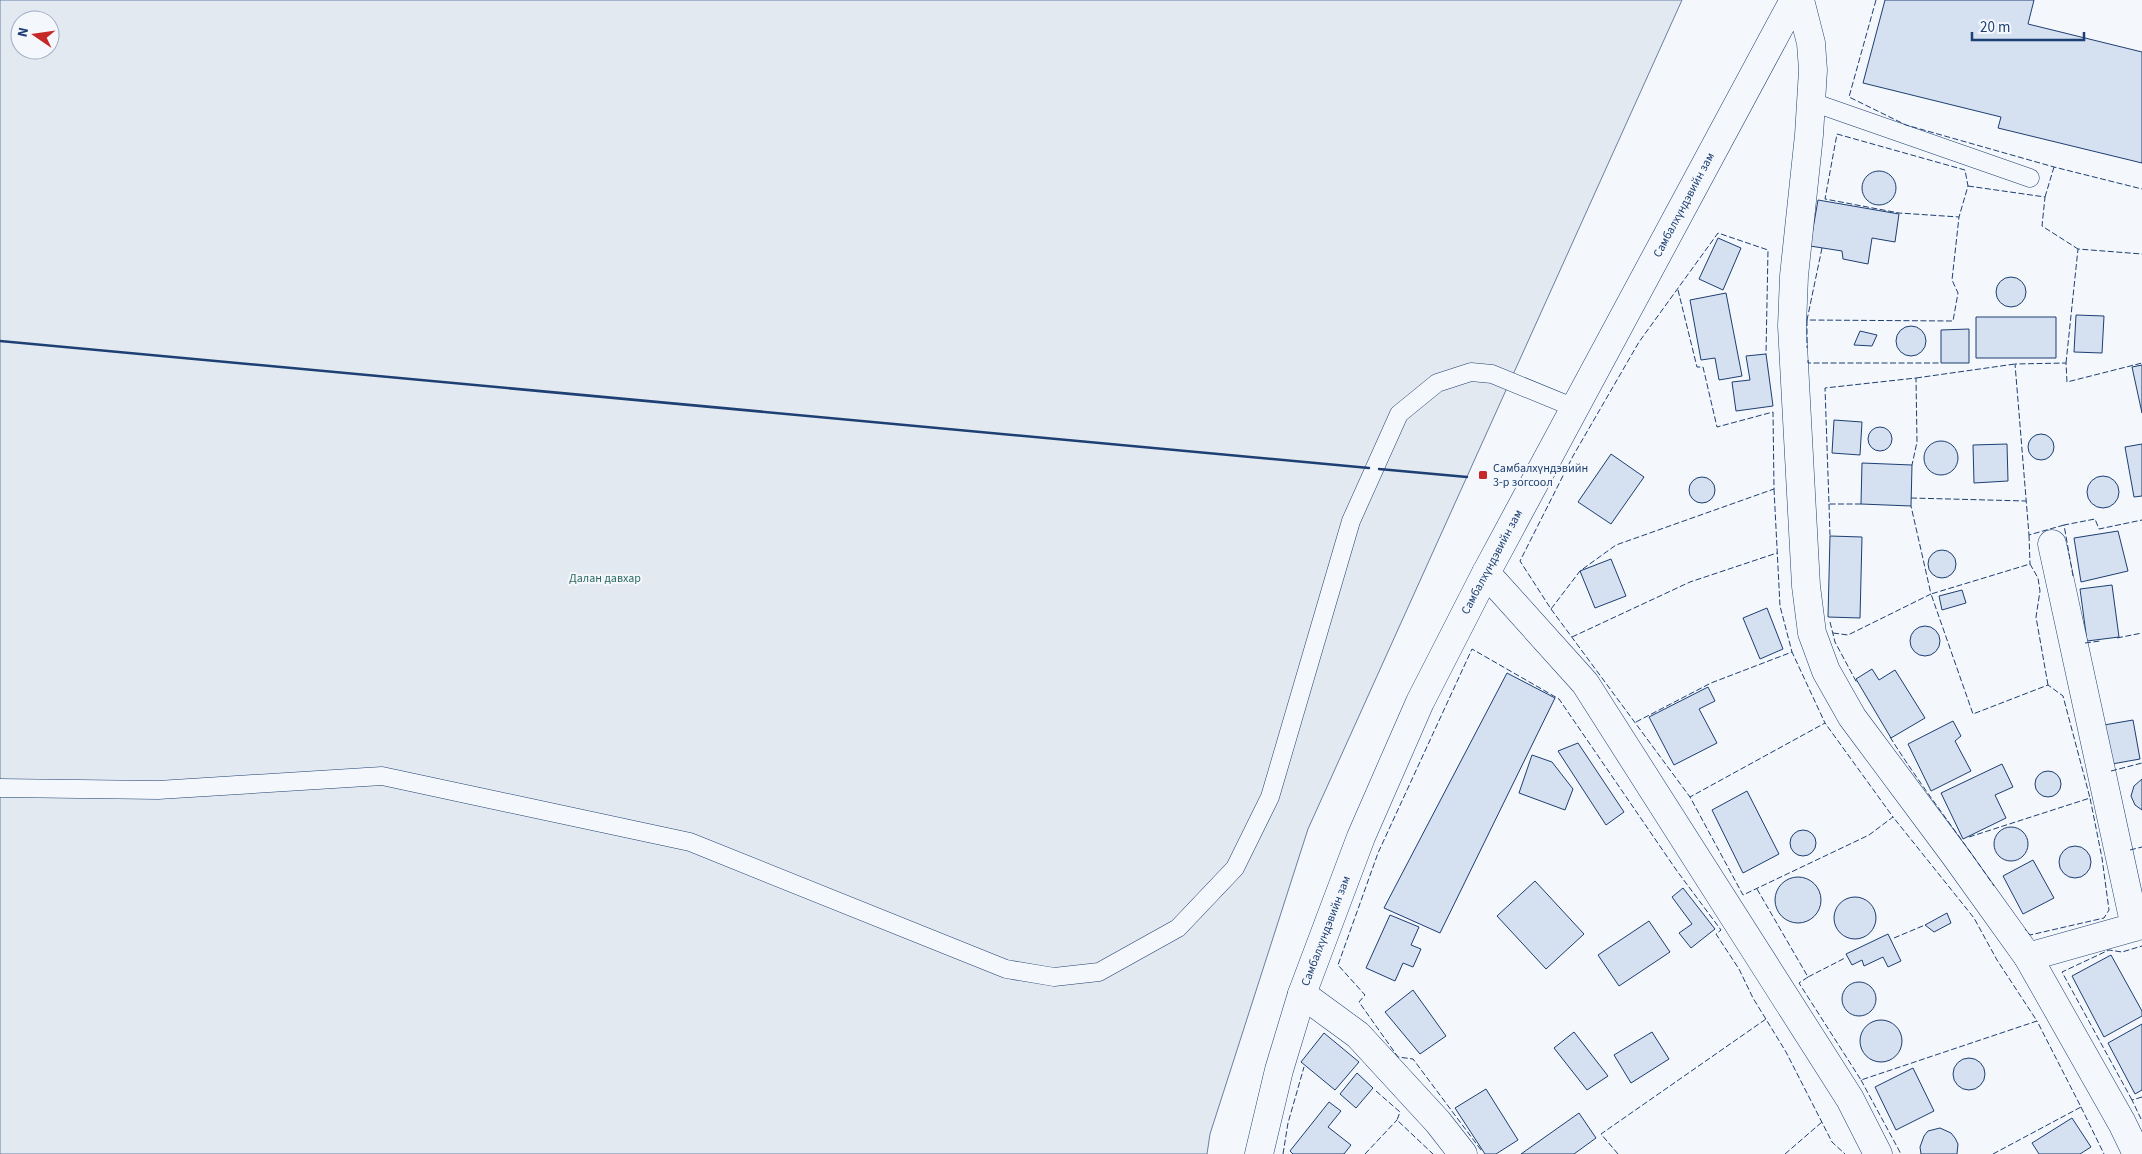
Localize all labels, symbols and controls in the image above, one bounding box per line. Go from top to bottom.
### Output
north arrow [10,10,60,60]
scale bar [1972,10,2084,42]
text: 20 m [1980,17,2010,38]
text: N [13,26,34,39]
street label: Самбалхүндэвийн зам [1649,149,1719,261]
place label: Самбалхүндэвийн 3-р зогсоол [1493,460,1588,491]
marker: Самбалхүндэвийн 3-р зогсоол [1477,469,1489,481]
street label: Самбалхүндэвийн зам [1457,506,1527,618]
park label: Далан давхар [569,570,641,587]
street label: Самбалхүндэвийн зам [1297,873,1355,989]

